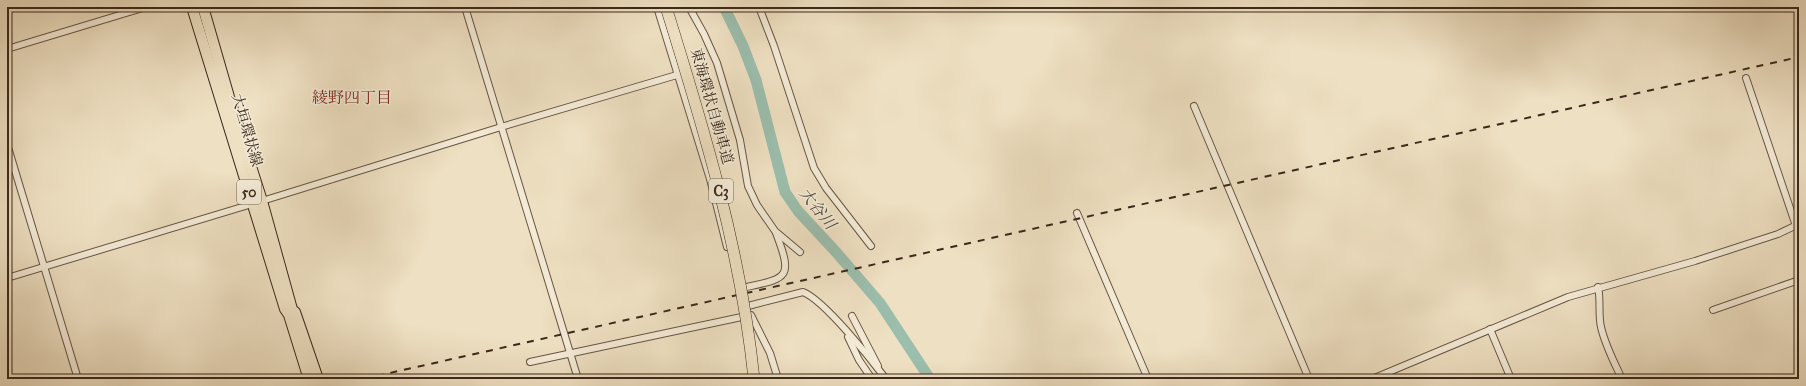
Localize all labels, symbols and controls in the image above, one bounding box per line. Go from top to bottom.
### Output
street label: 東海環状自動車道 [687,46,737,166]
district label: 綾野四丁目 [312,88,392,107]
street label: 大垣環状線 [228,91,266,169]
road number: C3 [709,179,733,203]
road number: 50 [237,180,261,204]
water label: 大谷川 [795,184,841,234]

